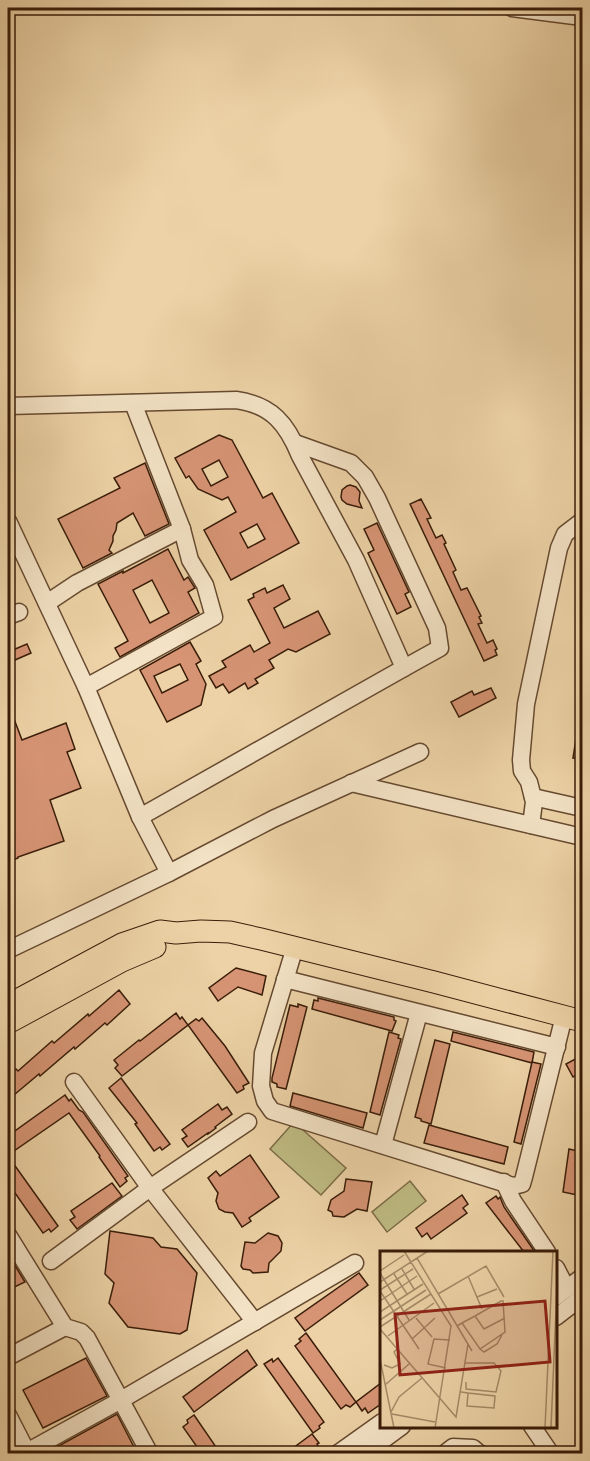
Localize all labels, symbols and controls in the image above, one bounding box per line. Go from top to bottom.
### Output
inset map [380,1251,557,1428]

